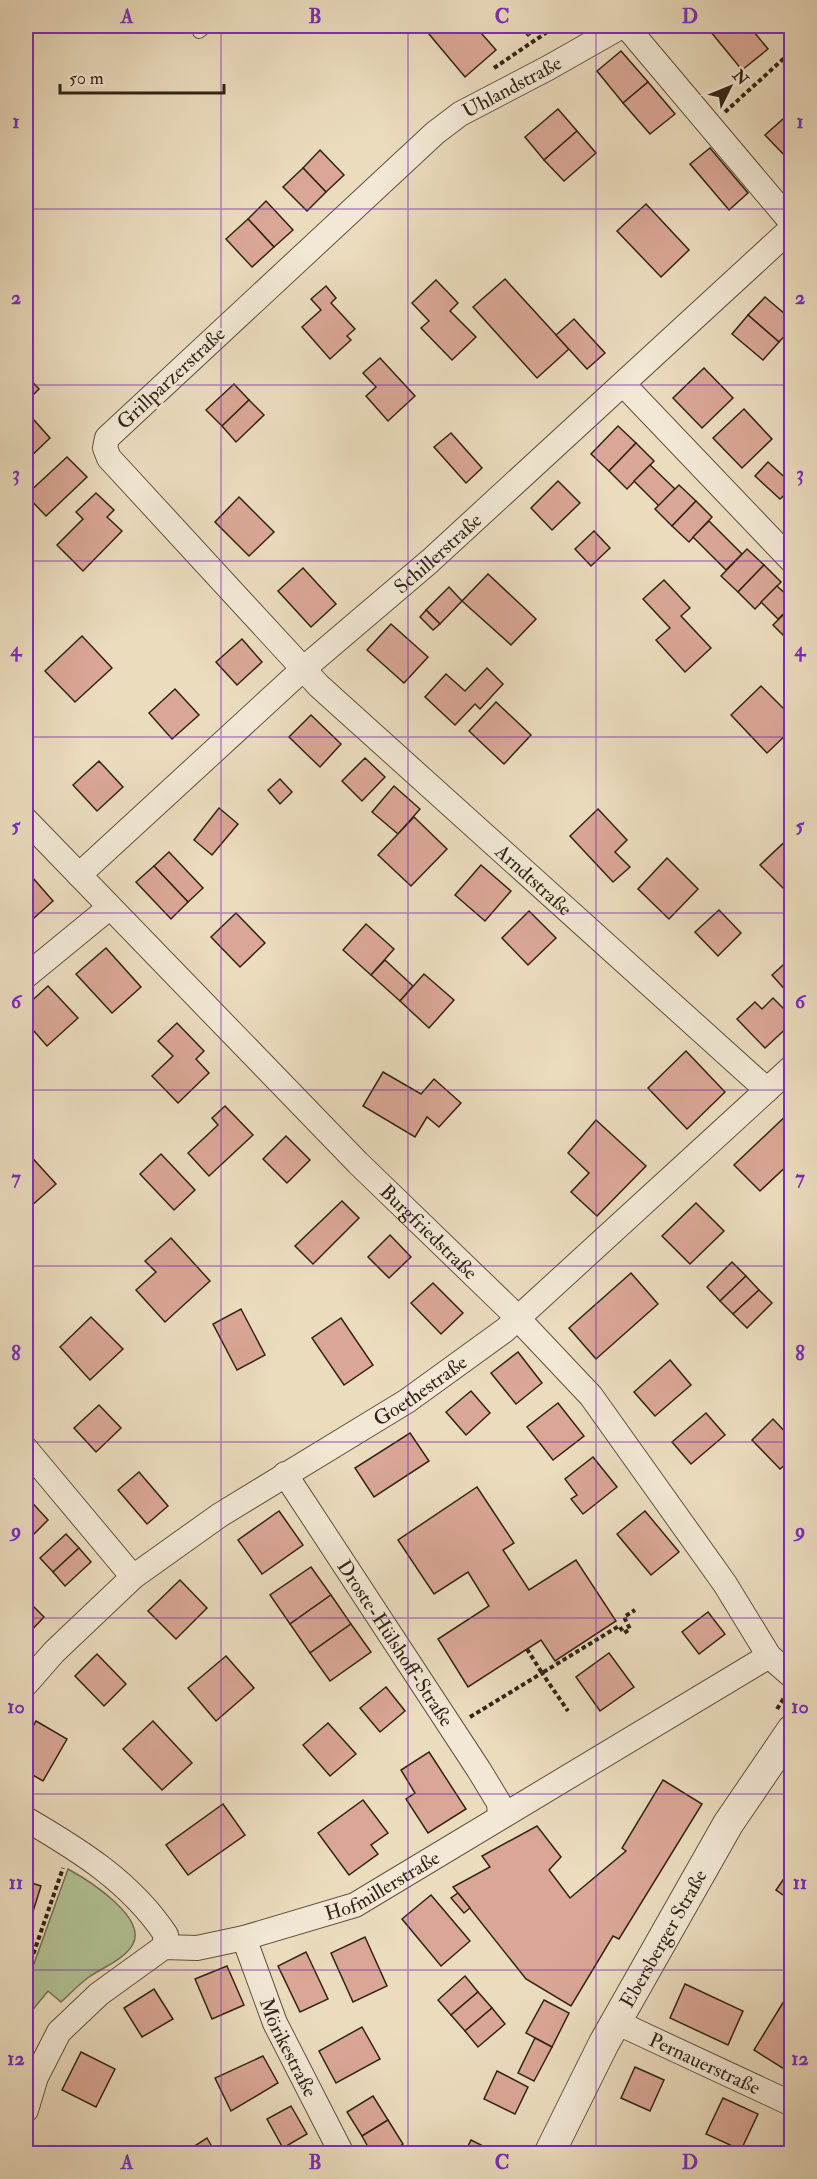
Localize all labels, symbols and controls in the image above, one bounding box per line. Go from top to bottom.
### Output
text: A [120,4,134,29]
text: B [308,4,322,29]
text: C [495,4,509,29]
text: D [682,4,698,29]
street label: Uhlandstraße [458,50,566,124]
scale bar [60,57,224,95]
north arrow [700,57,760,117]
text: N [727,65,753,90]
text: 50 m [69,67,104,90]
text: 1 [12,109,20,134]
text: 1 [796,109,804,134]
text: 2 [11,285,21,310]
text: 2 [795,285,805,310]
street label: Grillparzerstraße [112,321,231,435]
text: 3 [12,461,20,486]
text: 3 [796,461,804,486]
street label: Schillerstraße [389,507,487,599]
text: 4 [10,637,23,662]
text: 4 [794,637,807,662]
text: 5 [12,813,22,838]
text: 5 [796,813,806,838]
street label: Arndtstraße [490,838,578,921]
text: 6 [11,989,23,1014]
text: 6 [795,989,807,1014]
text: 7 [11,1165,21,1190]
text: 7 [795,1165,805,1190]
street label: Burgfriedstraße [375,1179,483,1284]
text: 8 [11,1341,21,1366]
text: 8 [795,1341,805,1366]
street label: Goethestraße [369,1349,472,1431]
text: 9 [9,1518,21,1543]
text: 9 [793,1518,805,1543]
street label: Droste-Hülshoff-Straße [332,1555,459,1731]
text: 10 [7,1694,25,1719]
text: 10 [791,1694,809,1719]
street label: Hofmillerstraße [322,1845,444,1926]
street label: Ebersberger Straße [614,1865,712,2012]
text: 11 [9,1870,23,1895]
text: 11 [793,1870,807,1895]
street label: Mörikestraße [254,1994,323,2101]
street label: Pernauerstraße [645,2027,764,2100]
text: 12 [7,2046,25,2071]
text: 12 [791,2046,809,2071]
text: A [120,2150,134,2175]
text: B [308,2150,322,2175]
text: C [495,2150,509,2175]
text: D [682,2150,698,2175]

